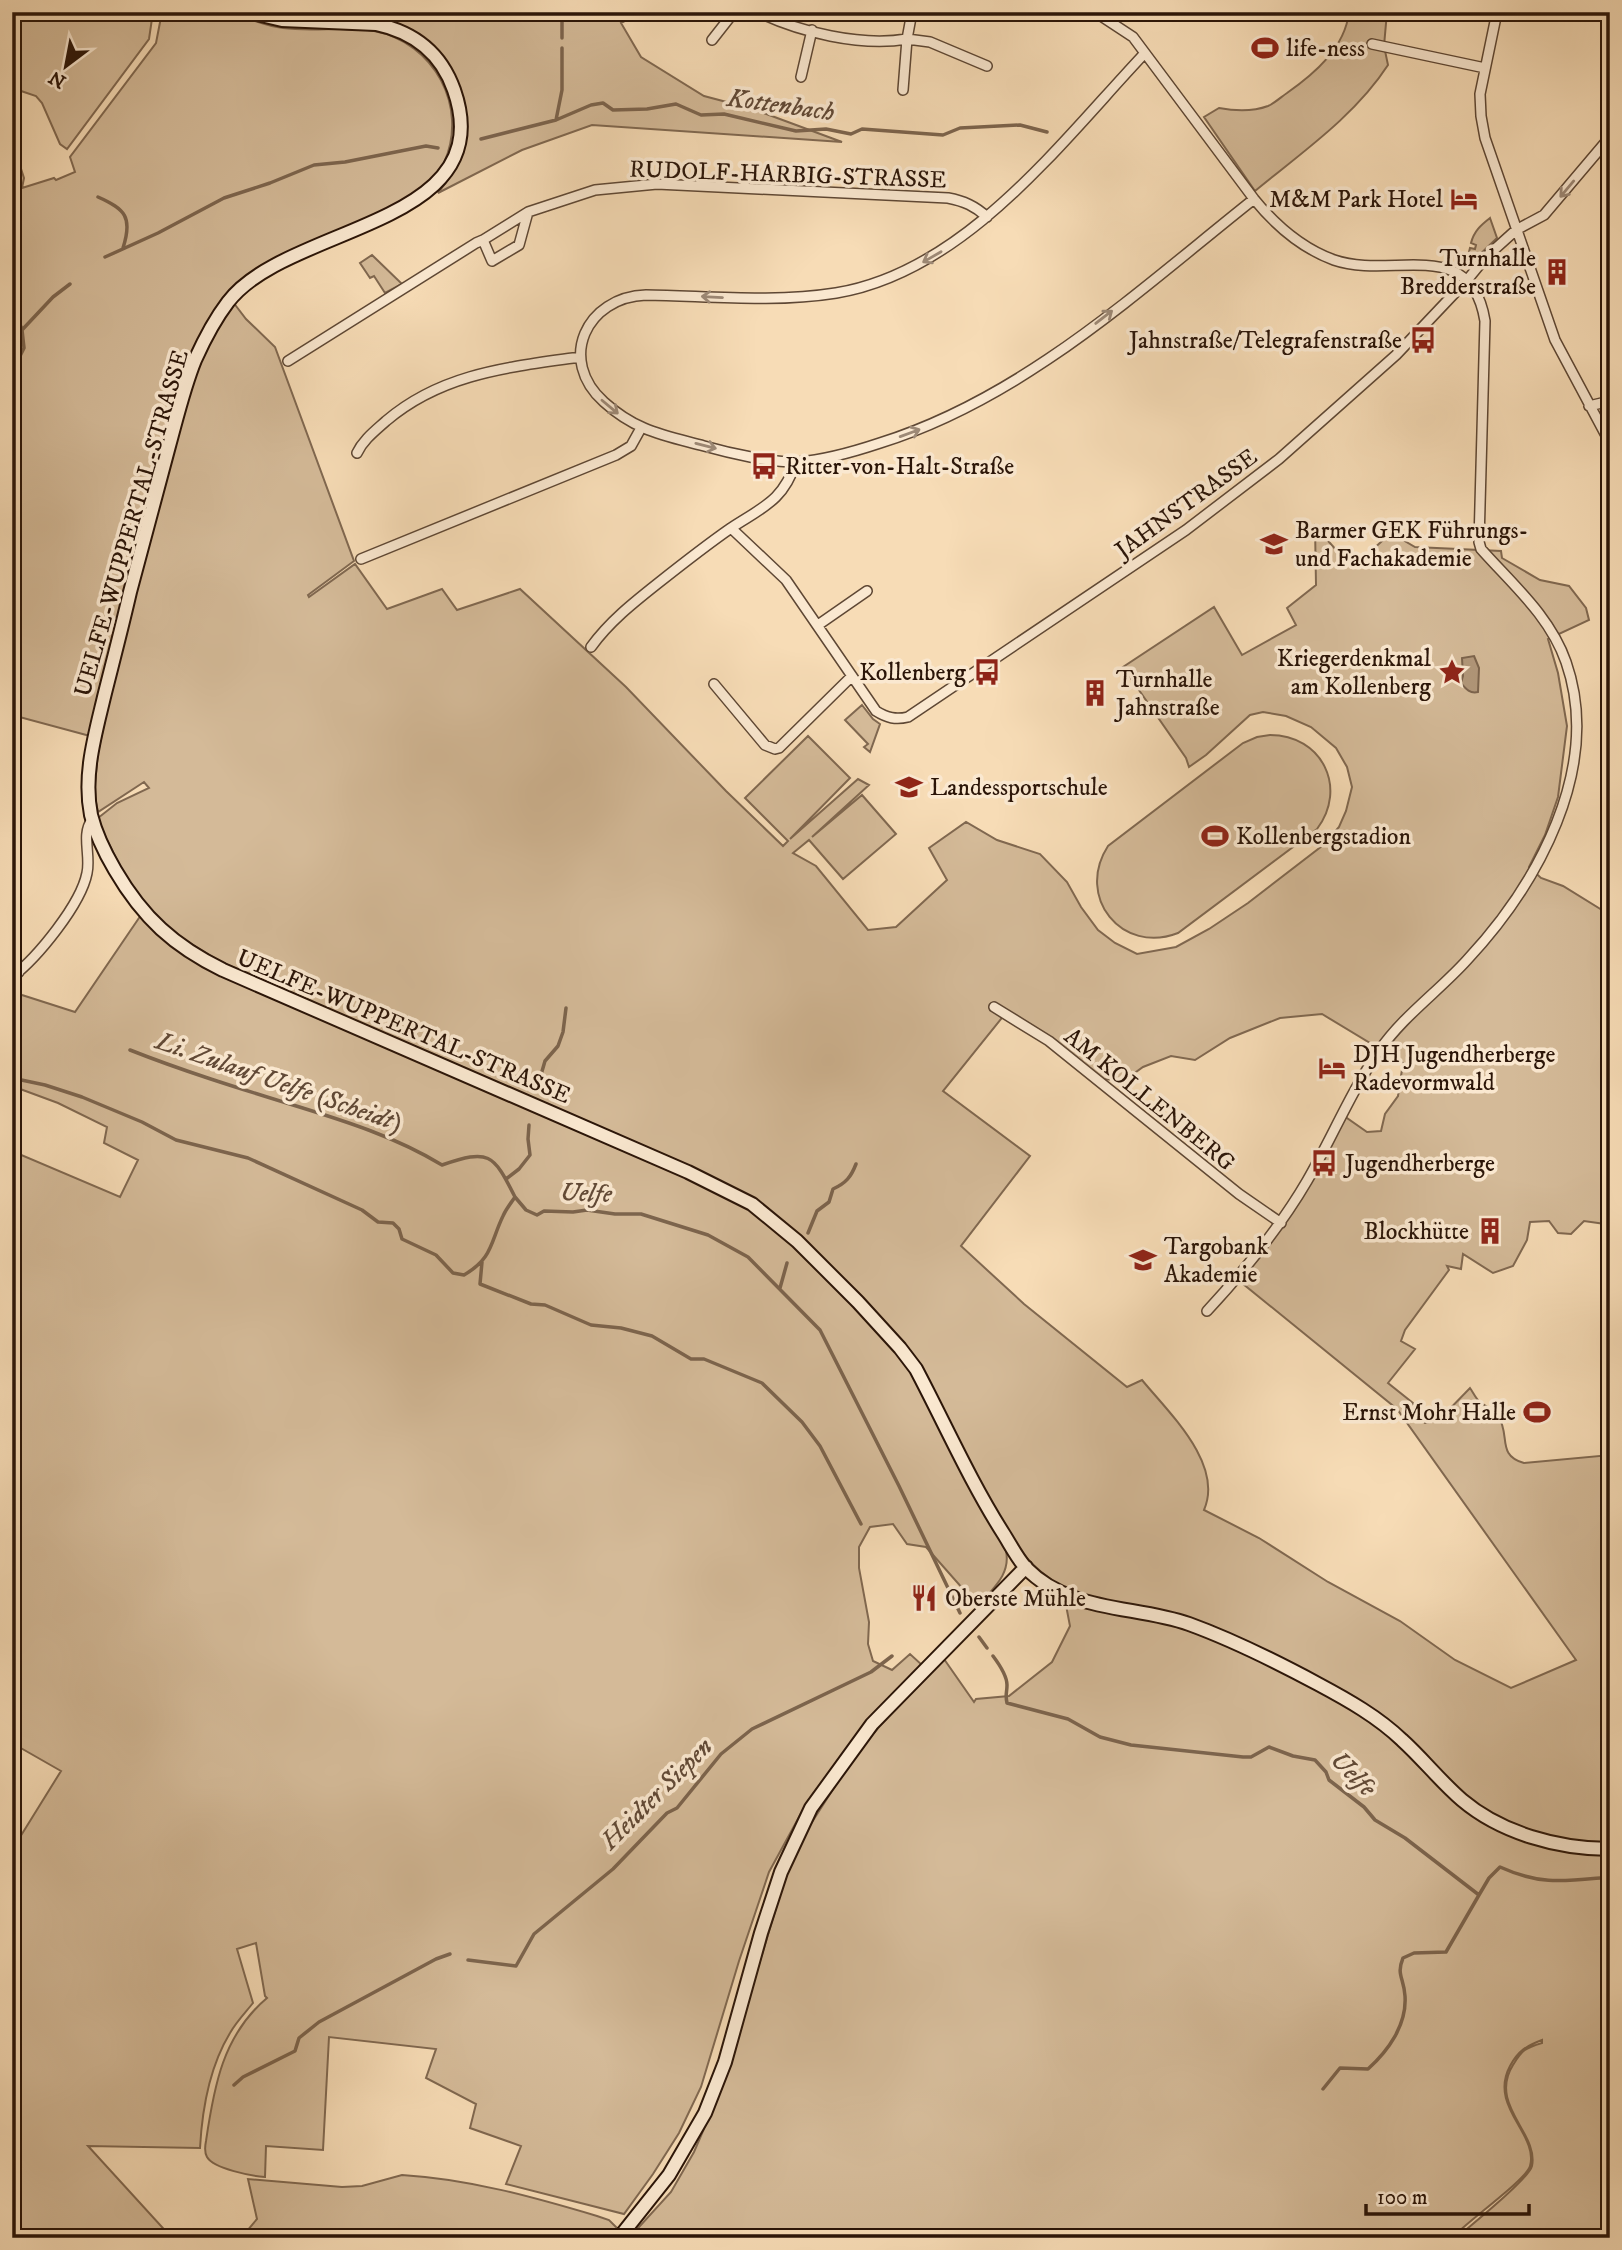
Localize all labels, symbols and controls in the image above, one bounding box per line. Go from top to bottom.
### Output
north arrow [32,32,102,102]
sports icon: life-ness [1250,33,1280,63]
place label: life-ness [1286,34,1365,64]
text: N [45,65,70,93]
water label: Kottenbach [724,81,837,129]
street label: RUDOLF-HARBIG-STRASSE [629,154,947,196]
one-way arrow [1560,180,1576,198]
hotel icon: M&M Park Hotel [1449,184,1479,214]
place label: M&M Park Hotel [1269,185,1444,215]
place label: Turnhalle Bredderstraße [1400,244,1536,302]
one-way arrow [922,250,942,264]
building icon: Turnhalle Bredderstraße [1542,257,1572,287]
one-way arrow [700,291,723,304]
one-way arrow [1095,310,1113,325]
bus stop icon: Jahnstraße/Telegrafenstraße [1408,325,1438,355]
place label: Jahnstraße/Telegrafenstraße [1127,326,1402,356]
street label: UELFE-WUPPERTAL-STRASSE [68,346,196,700]
one-way arrow [601,399,619,415]
one-way arrow [898,426,920,438]
one-way arrow [695,440,717,453]
street label: JAHNSTRASSE [1108,442,1264,567]
bus stop icon: Ritter-von-Halt-Straße [749,451,779,481]
place label: Ritter-von-Halt-Straße [785,452,1014,482]
place label: Barmer GEK Führungs- und Fachakademie [1295,516,1528,574]
school or university icon: Barmer GEK Führungs- und Fachakademie [1259,529,1289,559]
place label: Kriegerdenkmal am Kollenberg [1277,644,1432,702]
bus stop icon: Kollenberg [972,657,1002,687]
place icon: Kriegerdenkmal am Kollenberg [1437,657,1467,687]
place label: Kollenberg [859,658,966,688]
place label: Turnhalle Jahnstraße [1114,665,1220,723]
building icon: Turnhalle Jahnstraße [1080,678,1110,708]
school or university icon: Landessportschule [894,772,924,802]
place label: Landessportschule [930,773,1108,803]
sports icon: Kollenbergstadion [1200,821,1230,851]
place label: Kollenbergstadion [1236,822,1412,852]
street label: UELFE-WUPPERTAL-STRASSE [232,943,575,1111]
street label: AM KOLLENBERG [1058,1022,1241,1178]
water label: Li. Zulauf Uelfe (Scheidt) [149,1024,406,1140]
place label: DJH Jugendherberge Radevormwald [1353,1040,1555,1098]
hotel icon: DJH Jugendherberge Radevormwald [1317,1053,1347,1083]
bus stop icon: Jugendherberge [1309,1148,1339,1178]
place label: Jugendherberge [1343,1149,1495,1179]
water label: Uelfe [559,1176,614,1211]
building icon: Blockhütte [1475,1216,1505,1246]
place label: Blockhütte [1364,1217,1469,1247]
place label: Targobank Akademie [1164,1232,1268,1290]
school or university icon: Targobank Akademie [1128,1245,1158,1275]
sports icon: Ernst Mohr Halle [1522,1397,1552,1427]
place label: Ernst Mohr Halle [1342,1398,1516,1428]
restaurant icon: Oberste Mühle [909,1583,939,1613]
place label: Oberste Mühle [945,1584,1086,1614]
water label: Heidter Siepen [593,1731,720,1858]
water label: Uelfe [1323,1744,1384,1805]
scale bar [1366,2173,1529,2217]
text: 100 m [1377,2185,1428,2211]

